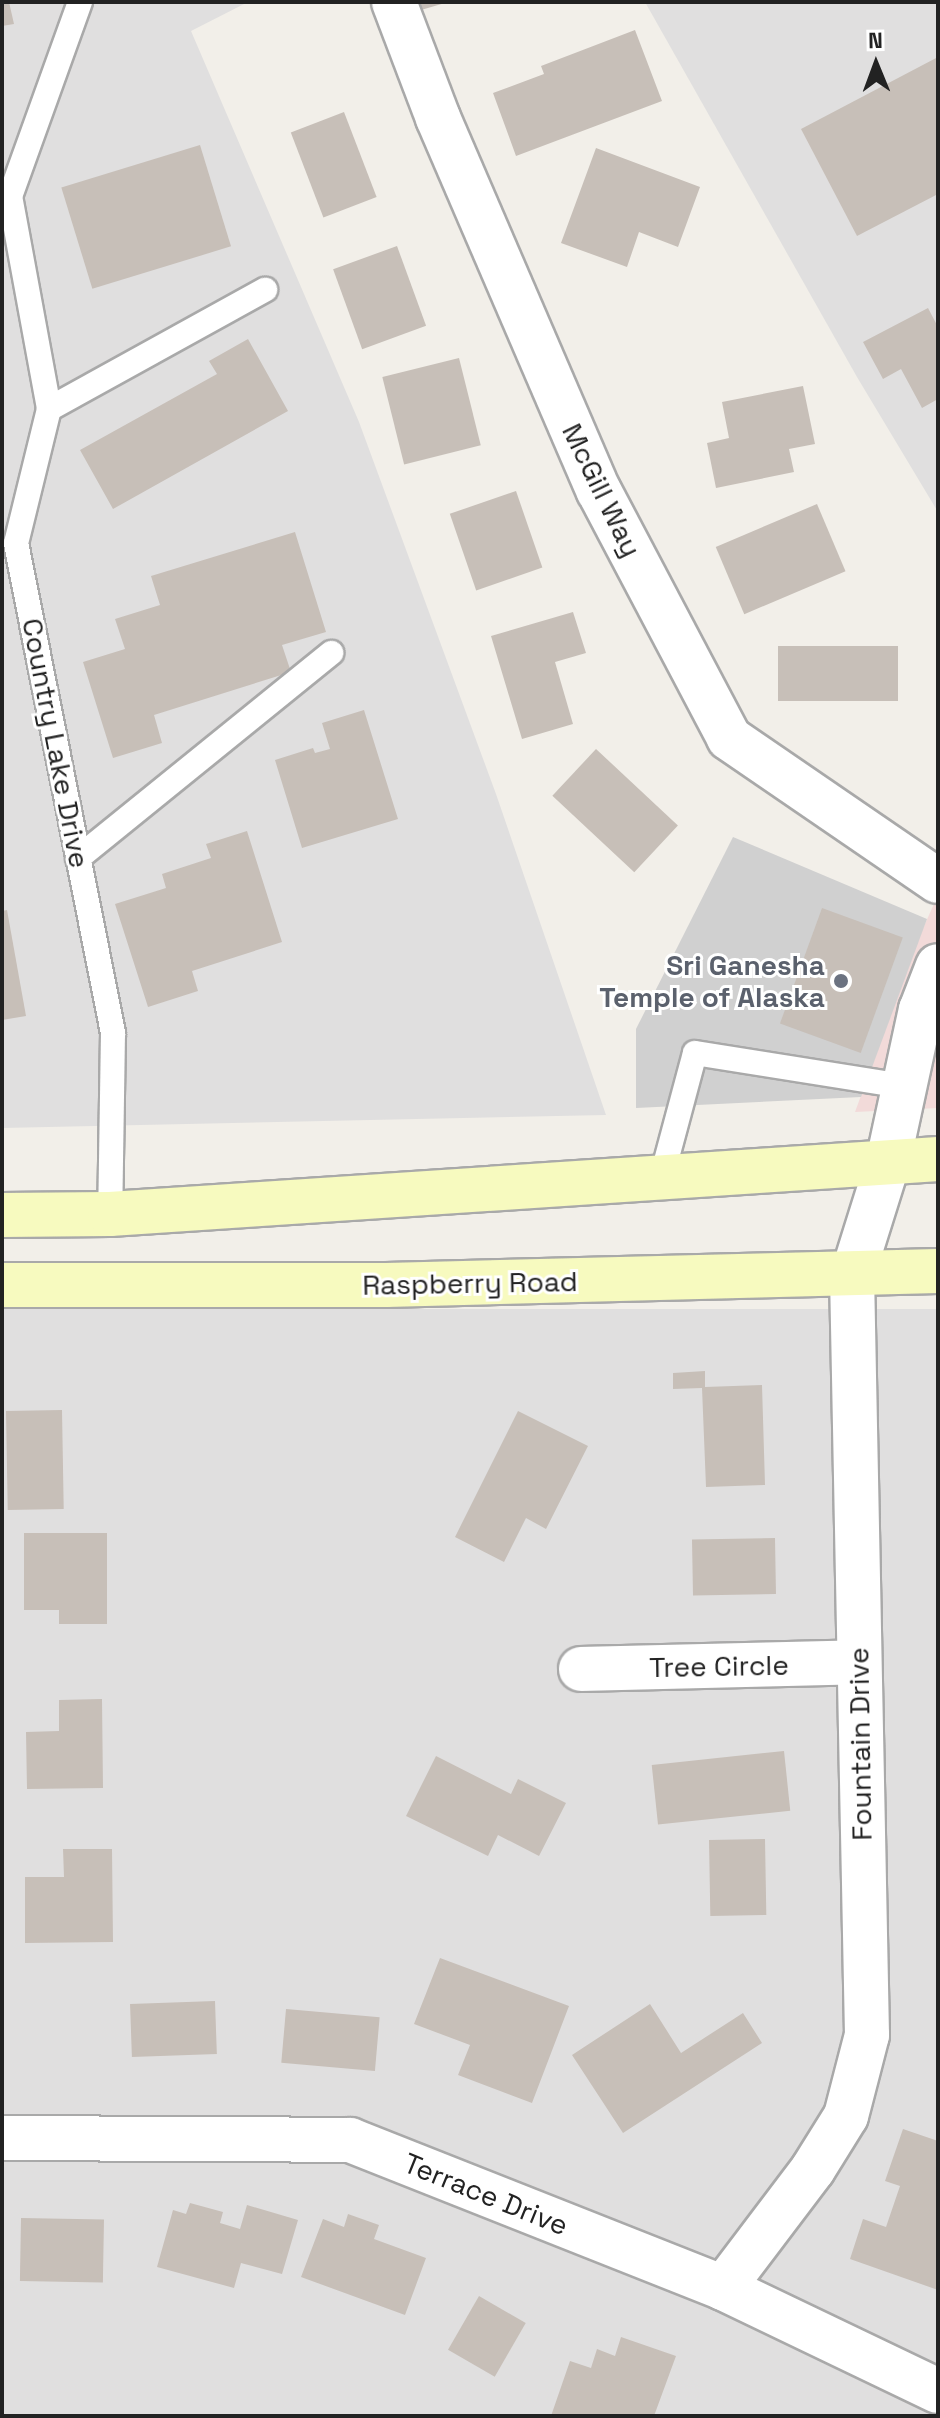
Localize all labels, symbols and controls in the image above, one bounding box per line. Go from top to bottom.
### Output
north arrow [836,24,916,104]
text: N [868,26,883,54]
street label: McGill Way [555,418,649,562]
street label: Country Lake Drive [15,615,97,871]
place label: Sri Ganesha Temple of Alaska [599,948,825,1014]
marker: Sri Ganesha Temple of Alaska [832,972,850,990]
street label: Raspberry Road [362,1264,578,1302]
street label: Fountain Drive [842,1647,878,1841]
street label: Tree Circle [649,1648,789,1684]
street label: Terrace Drive [399,2146,573,2242]

